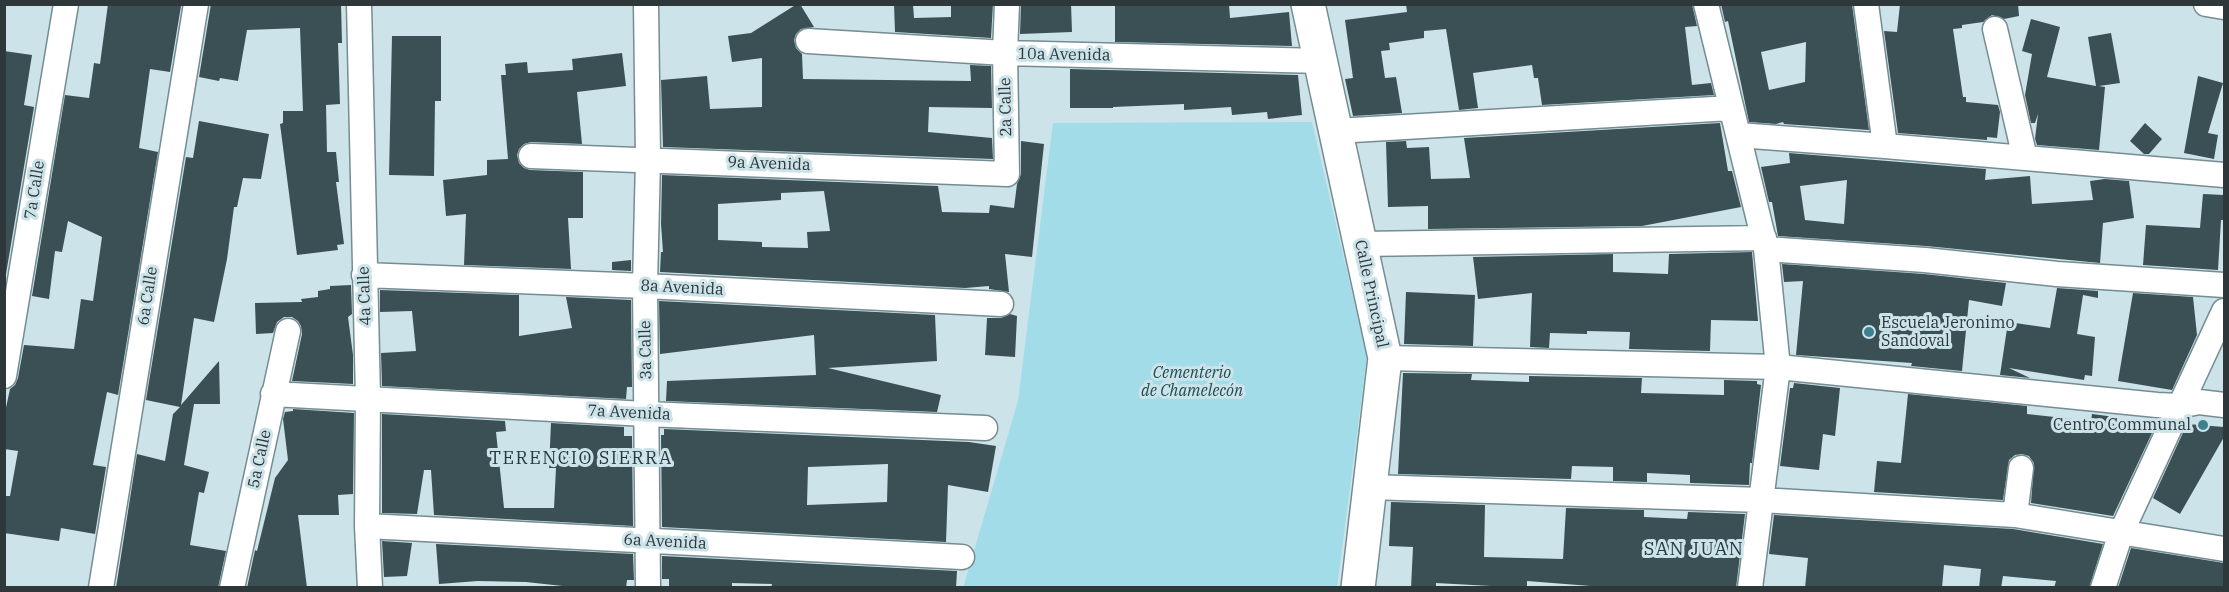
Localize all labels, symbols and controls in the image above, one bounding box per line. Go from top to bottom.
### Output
street label: 10a Avenida [1017,45,1111,65]
street label: 2a Calle [996,77,1016,137]
street label: 9a Avenida [727,153,811,175]
street label: 7a Calle [21,159,49,221]
street label: Calle Principal [1350,238,1392,350]
street label: 6a Calle [134,265,162,327]
street label: 4a Calle [354,266,376,326]
street label: 8a Avenida [640,276,724,300]
place label: Escuela Jeronimo Sandoval [1881,313,2014,351]
street label: 3a Calle [636,320,656,380]
marker: Escuela Jeronimo Sandoval [1862,325,1876,339]
park label: Cementerio de Chamelecón [1141,363,1243,401]
street label: 7a Avenida [587,401,671,425]
place label: Centro Communal [2053,415,2191,435]
marker: Centro Communal [2196,418,2210,432]
street label: 5a Calle [244,428,276,490]
district label: TERENCIO SIERRA [489,448,673,470]
street label: 6a Avenida [623,530,707,554]
district label: SAN JUAN [1644,539,1744,561]

